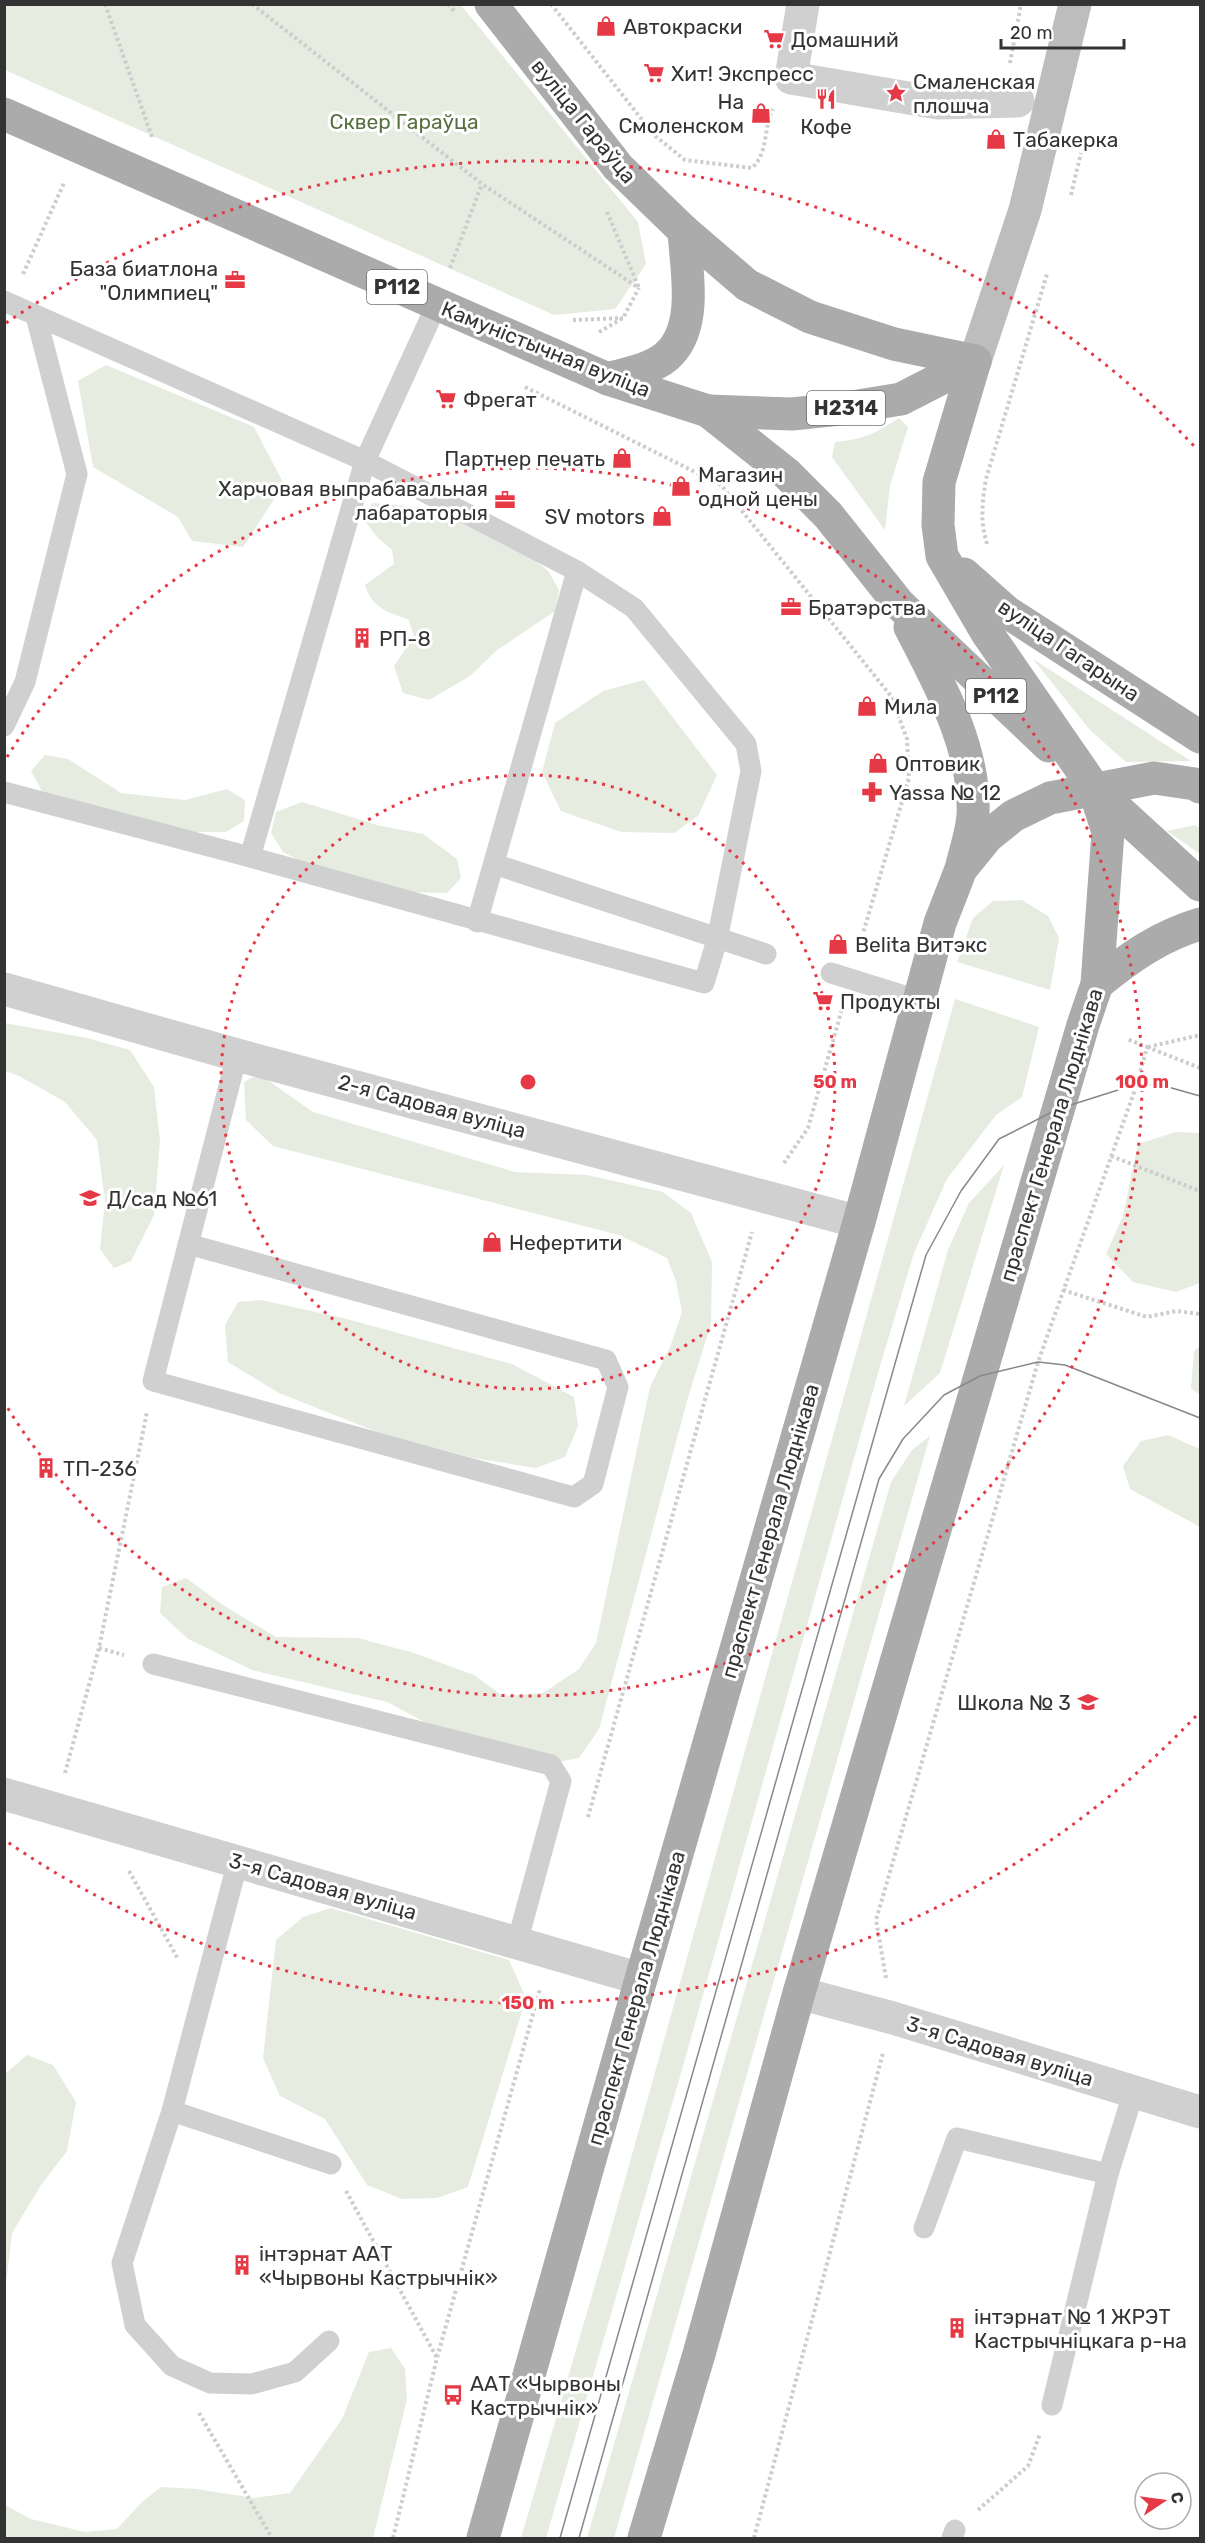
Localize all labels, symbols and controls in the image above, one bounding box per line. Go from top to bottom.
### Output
scale bar [1001,12,1124,50]
shop icon: Автокраски [594,14,618,38]
place label: Автокраски [623,14,743,39]
text: 20 m [1010,22,1052,44]
supermarket icon: Домашний [762,27,786,51]
place label: Домашний [791,27,899,52]
street label: вуліца Гараўца [526,54,642,188]
supermarket icon: Хит! Экспресс [642,61,666,85]
place label: Хит! Экспресс [671,61,814,86]
place label: Смаленская плошча [913,69,1036,118]
place icon: Смаленская плошча [884,81,908,105]
restaurant icon: Кофе [814,87,838,111]
place label: На Смоленском [618,89,744,138]
shop icon: На Смоленском [749,101,773,125]
park label: Сквер Гараўца [329,109,479,134]
place label: Кофе [800,114,852,139]
shop icon: Табакерка [984,127,1008,151]
place label: Табакерка [1013,127,1118,152]
place label: База биатлона "Олимпиец" [70,256,218,305]
office icon: База биатлона "Олимпиец" [223,268,247,292]
road number: Р112 [367,270,427,304]
street label: Камуністычная вуліца [438,296,654,402]
supermarket icon: Фрегат [434,387,458,411]
place label: Фрегат [463,387,537,412]
road number: Н2314 [807,391,885,425]
place label: Партнер печать [444,446,605,471]
shop icon: Партнер печать [610,446,634,470]
place label: Магазин одной цены [698,462,818,511]
shop icon: Магазин одной цены [669,474,693,498]
place label: Харчовая выпрабавальная лабараторыя [218,476,488,525]
office icon: Харчовая выпрабавальная лабараторыя [493,488,517,512]
place label: SV motors [545,504,645,529]
shop icon: SV motors [650,504,674,528]
street label: вуліца Гагарына [994,594,1144,706]
office icon: Братэрства [779,595,803,619]
place label: Братэрства [808,595,926,620]
building icon: РП-8 [350,626,374,650]
place label: РП-8 [379,626,431,651]
road number: Р112 [966,679,1026,713]
shop icon: Мила [855,694,879,718]
place label: Мила [884,694,937,719]
shop icon: Оптовик [866,751,890,775]
place label: Оптовик [895,751,980,776]
pharmacy icon: Yassa № 12 [860,780,884,804]
place label: Yassa № 12 [889,780,1001,805]
shop icon: Belita Витэкс [826,932,850,956]
place label: Belita Витэкс [855,932,987,957]
street label: праспект Генерала Люднікава [994,985,1108,1285]
supermarket icon: Продукты [811,989,835,1013]
place label: Продукты [840,989,941,1014]
street label: 2-я Садовая вуліца [335,1069,529,1143]
text: 50 m [813,1071,857,1093]
text: 100 m [1115,1071,1169,1093]
centre of rings [518,1072,538,1092]
school or university icon: Д/сад №61 [78,1186,102,1210]
place label: Д/сад №61 [107,1186,217,1211]
shop icon: Нефертити [480,1230,504,1254]
place label: Нефертити [509,1230,622,1255]
street label: праспект Генерала Люднікава [716,1381,824,1681]
building icon: ТП-236 [34,1456,58,1480]
place label: ТП-236 [63,1456,137,1481]
place label: Школа № 3 [957,1690,1071,1715]
school or university icon: Школа № 3 [1076,1690,1100,1714]
street label: 3-я Садовая вуліца [226,1847,420,1925]
street label: праспект Генерала Люднікава [582,1848,690,2148]
text: 150 m [501,1992,555,2014]
street label: 3-я Садовая вуліца [904,2011,1096,2091]
place label: інтэрнат ААТ «Чырвоны Кастрычнік» [259,2241,498,2290]
building icon: інтэрнат ААТ «Чырвоны Кастрычнік» [230,2253,254,2277]
place label: інтэрнат № 1 ЖРЭТ Кастрычніцкага р-на [974,2304,1187,2353]
building icon: інтэрнат № 1 ЖРЭТ Кастрычніцкага р-на [945,2316,969,2340]
place label: ААТ «Чырвоны Кастрычнік» [470,2371,621,2420]
bus stop icon: ААТ «Чырвоны Кастрычнік» [441,2383,465,2407]
north arrow [1133,2471,1193,2531]
text: С [1167,2490,1188,2505]

